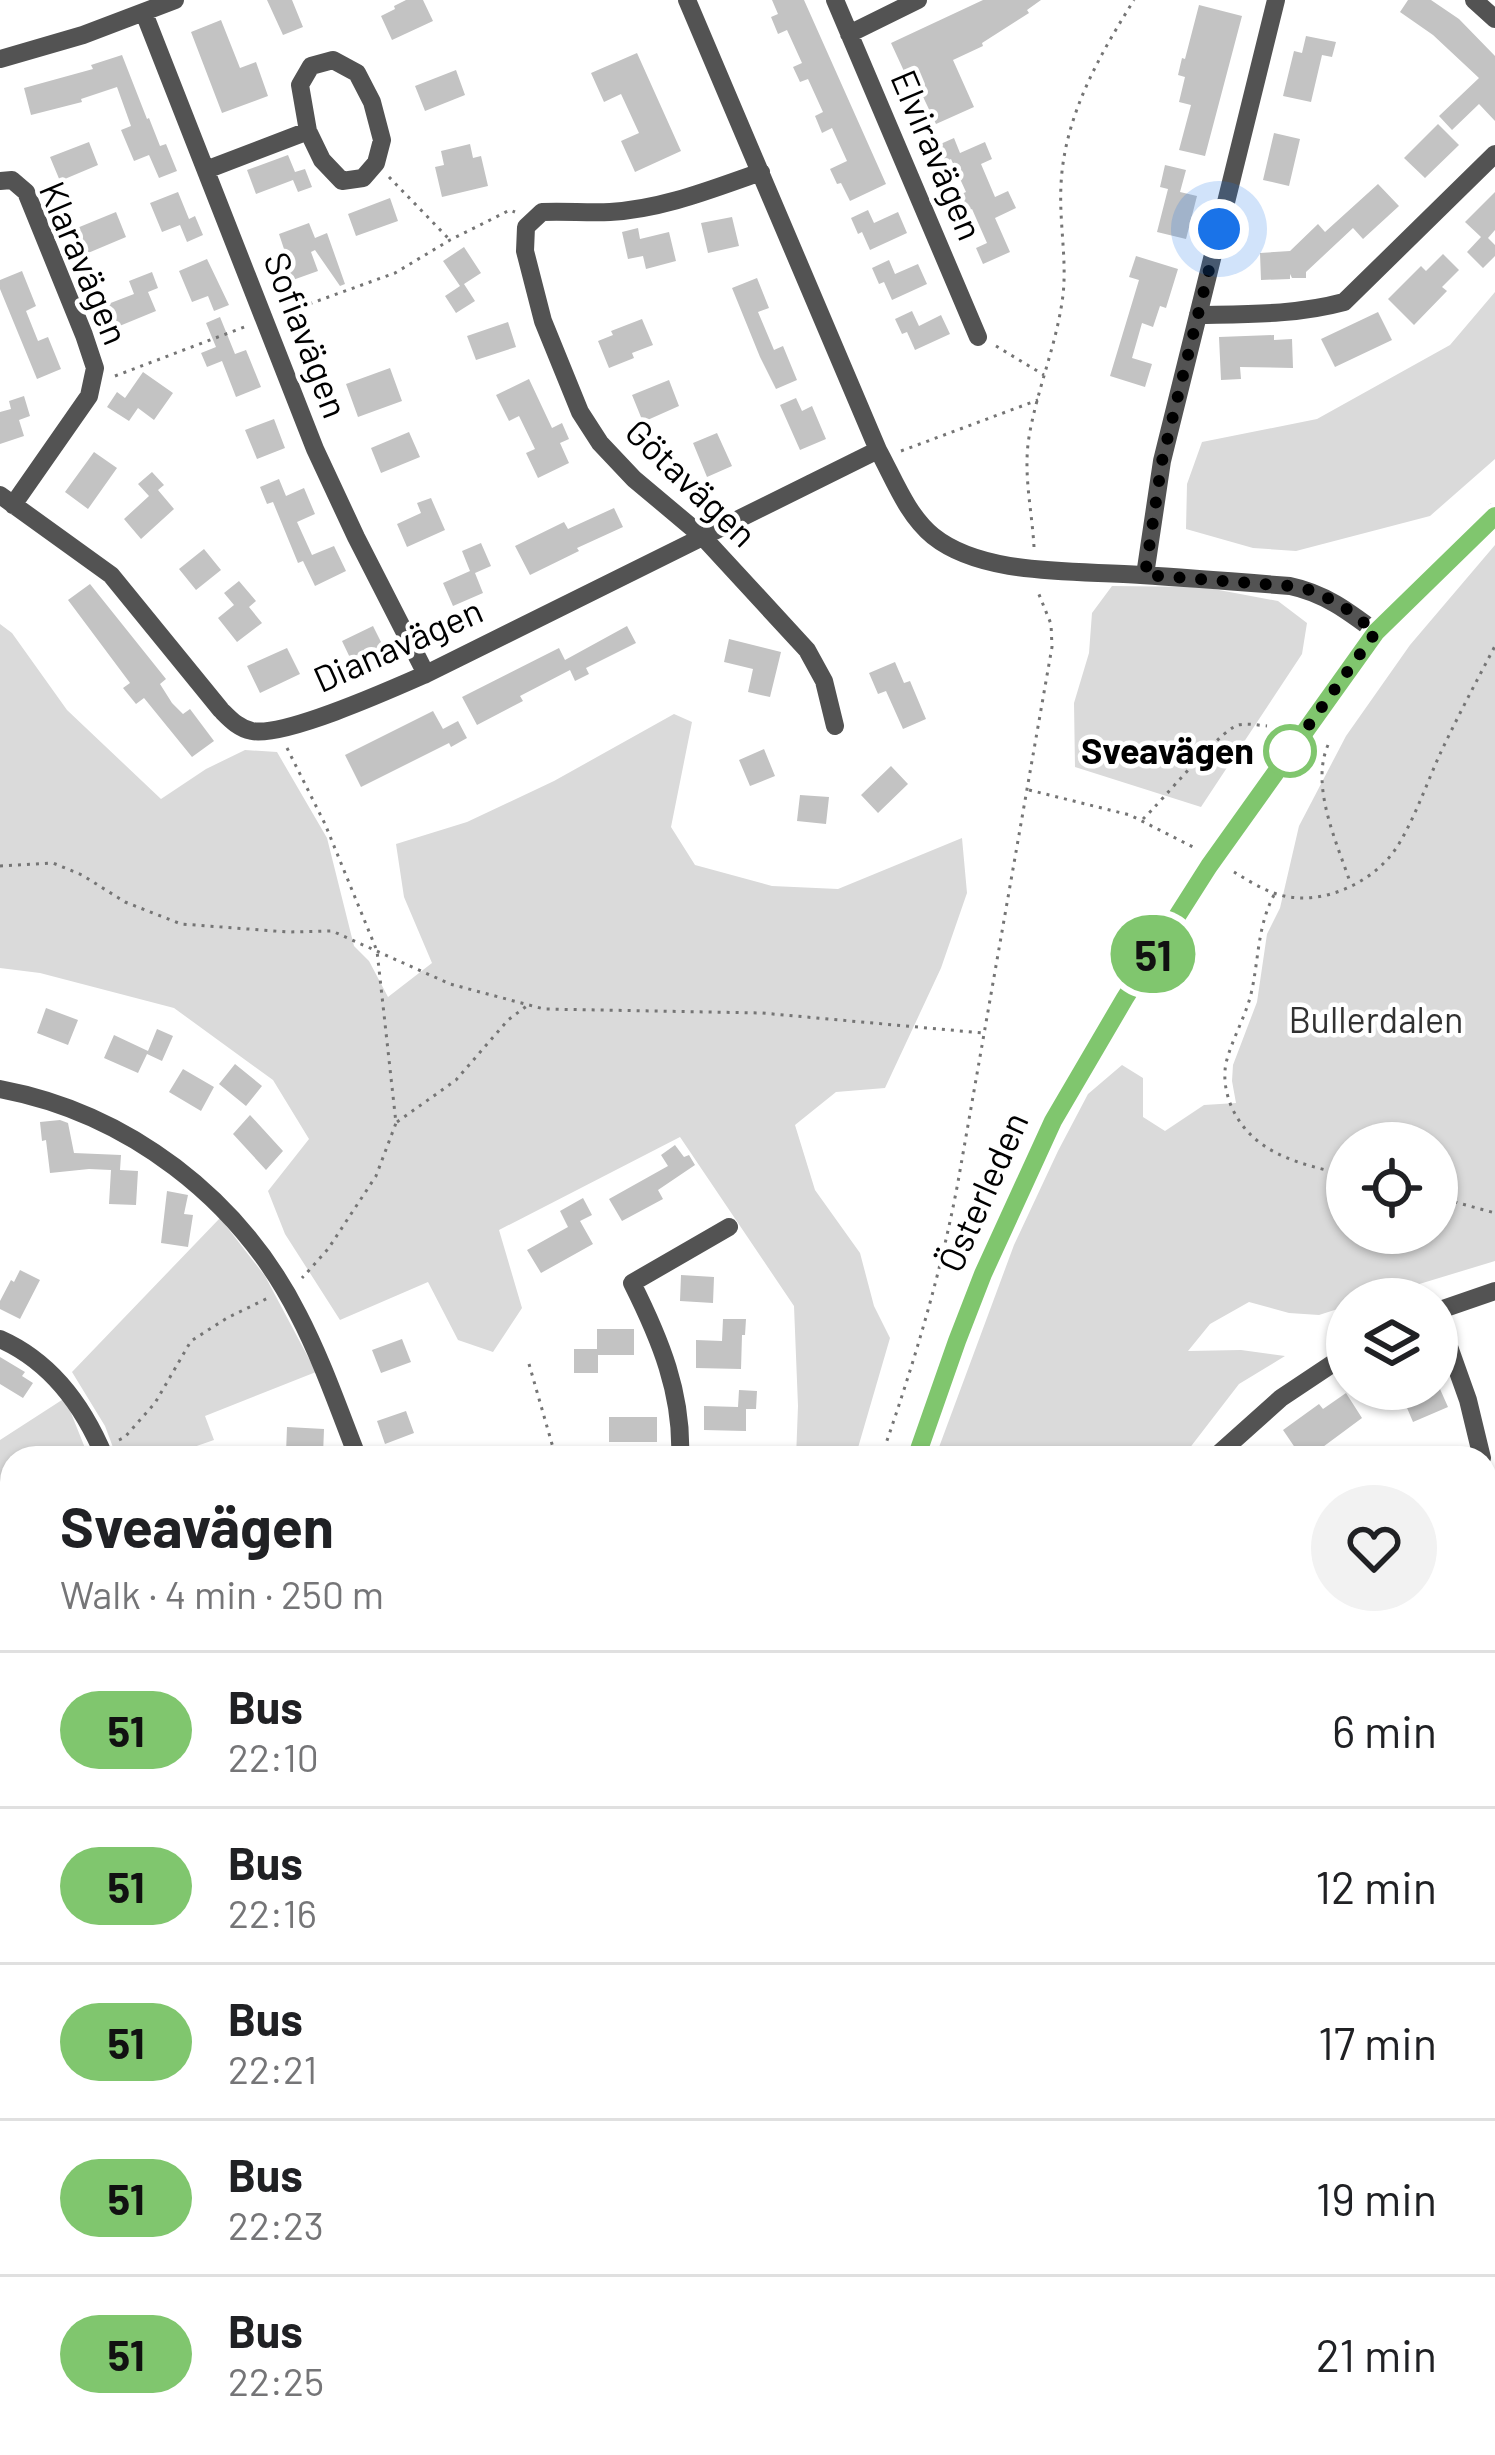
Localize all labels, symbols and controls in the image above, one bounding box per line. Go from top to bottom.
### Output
street label: Elviravägen [883,63,993,246]
street label: Klaravägen [32,174,139,350]
your location [1189,199,1249,259]
street label: Sofiavägen [256,246,359,423]
street label: Götavägen [618,409,766,555]
street label: Dianavägen [306,587,489,700]
marker: Sveavägen [1265,726,1315,776]
place label: Sveavägen [1081,728,1254,771]
line badge: 51 [1099,915,1207,993]
text: 51 [1134,929,1172,979]
park label: Bullerdalen [1289,997,1463,1040]
street label: Österleden [927,1105,1036,1278]
map controls [1326,1122,1458,1410]
button: locate [1326,1122,1458,1254]
button: layers [1326,1278,1458,1410]
button: heart [1311,1485,1437,1611]
text: Sveavägen [60,1491,334,1559]
text: Walk · 4 min · 250 m [60,1570,384,1617]
text: Bus [228,1679,303,1733]
text: 6 min [1332,1703,1437,1757]
text: 51 [107,1705,145,1755]
text: 22:10 [228,1733,319,1780]
text: Bus [228,1835,303,1889]
text: 12 min [1315,1859,1437,1913]
text: 51 [107,1861,145,1911]
text: 22:16 [228,1889,317,1936]
text: Bus [228,1991,303,2045]
text: 17 min [1318,2015,1437,2069]
text: 51 [107,2017,145,2067]
text: 22:21 [228,2045,317,2092]
text: Bus [228,2147,303,2201]
text: 19 min [1316,2171,1437,2225]
text: 51 [107,2173,145,2223]
text: 22:23 [228,2201,324,2248]
text: Bus [228,2303,303,2357]
text: 21 min [1316,2327,1437,2381]
text: 51 [107,2329,145,2379]
text: 22:25 [228,2357,324,2404]

